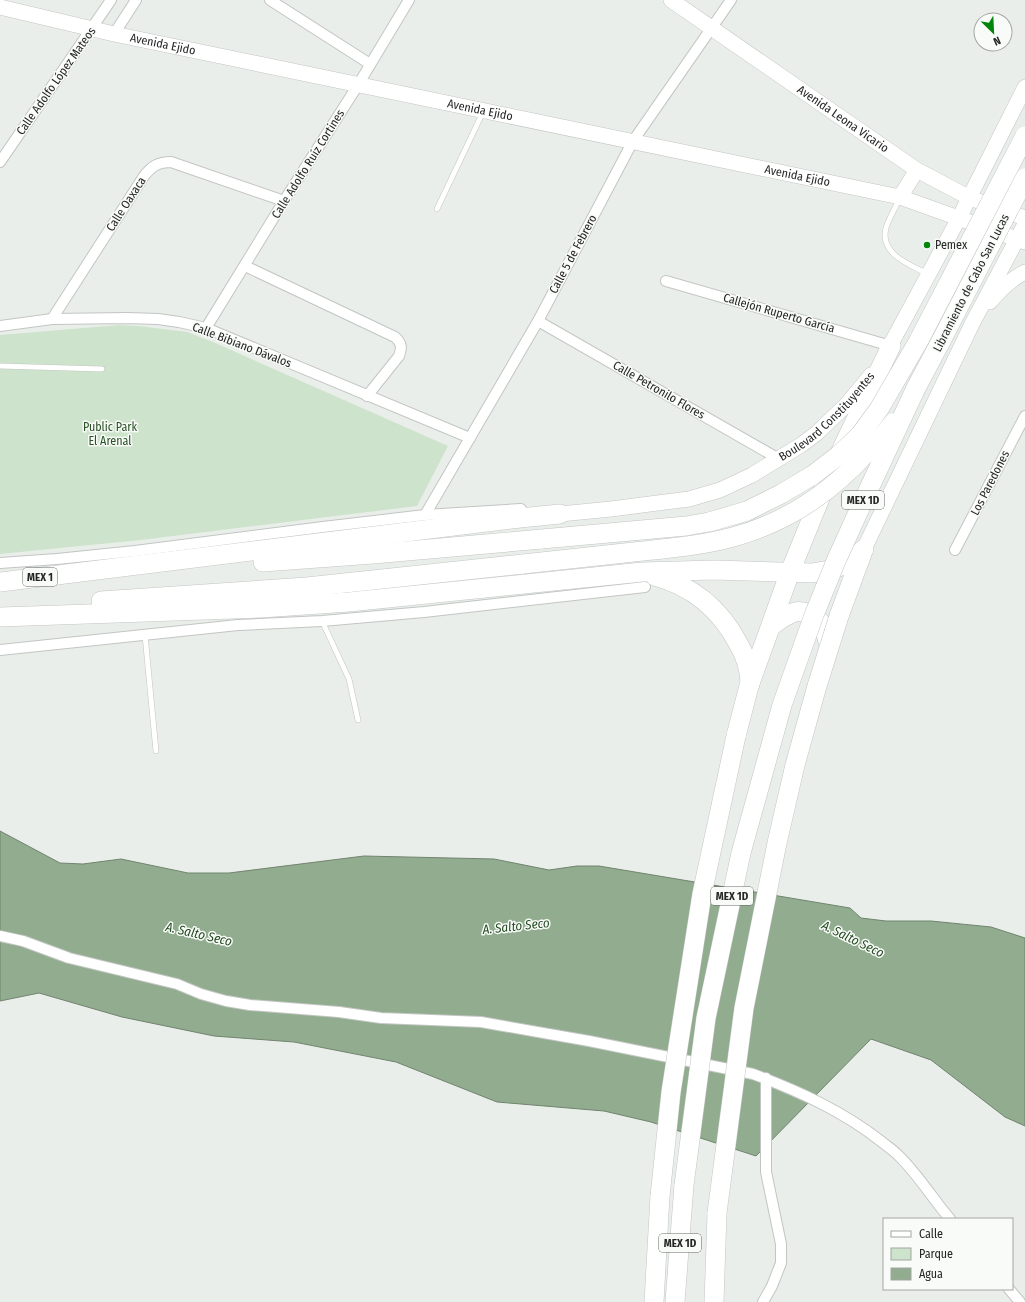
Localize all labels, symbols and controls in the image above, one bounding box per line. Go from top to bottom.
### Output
north arrow [973,12,1013,52]
street label: Calle Adolfo López Mateos [13,24,99,138]
street label: Avenida Ejido [129,31,197,58]
text: N [991,33,1003,48]
street label: Avenida Leona Vicario [795,82,891,155]
street label: Avenida Ejido [446,96,514,124]
street label: Calle Adolfo Ruíz Cortines [269,107,347,221]
street label: Avenida Ejido [763,162,831,189]
street label: Calle Oaxaca [103,174,149,234]
street label: Calle 5 de Febrero [546,212,600,296]
street label: Libramiento de Cabo San Lucas [930,212,1012,354]
place label: Pemex [935,238,968,252]
marker: Pemex [922,240,932,250]
street label: Callejón Ruperto García [722,290,836,336]
street label: Calle Bibiano Dávalos [190,320,294,370]
street label: Calle Petronilo Flores [611,358,707,422]
street label: Boulevard Constituyentes [776,369,877,464]
park label: Public Park El Arenal [83,420,137,448]
street label: Los Paredones [968,448,1012,518]
road number: MEX 1D [842,491,884,509]
road number: MEX 1 [23,568,57,586]
road number: MEX 1D [711,887,753,905]
water label: A. Salto Seco [481,915,551,937]
water label: A. Salto Seco [818,917,887,961]
water label: A. Salto Seco [163,919,234,949]
legend [883,1218,1013,1290]
text: Calle [919,1227,943,1241]
road number: MEX 1D [659,1234,701,1252]
text: Parque [919,1247,953,1261]
text: Agua [919,1267,943,1281]

